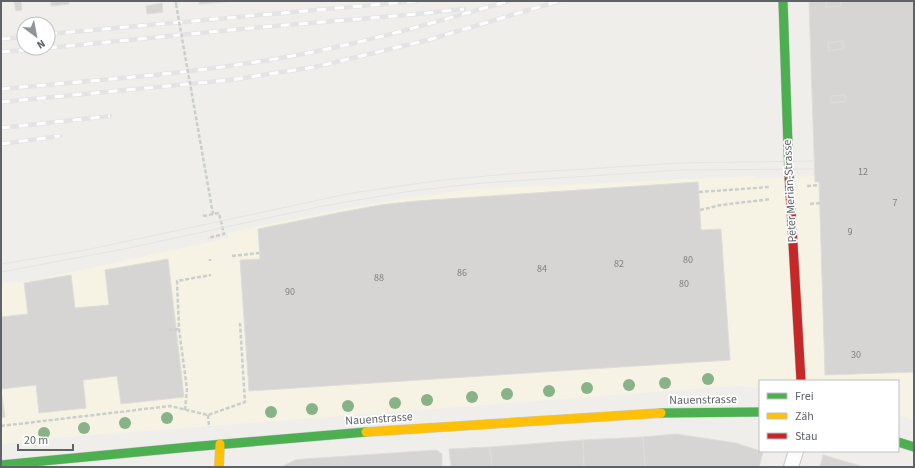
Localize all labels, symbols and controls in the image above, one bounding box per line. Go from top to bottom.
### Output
north arrow [16,16,56,56]
text: N [34,36,48,52]
street label: Peter Merian-Strasse [779,139,801,243]
house number: 12 [858,165,868,179]
house number: 7 [893,196,898,210]
house number: 9 [848,225,853,239]
house number: 80 [683,253,693,267]
house number: 82 [614,257,624,271]
house number: 84 [537,262,547,276]
house number: 86 [457,266,467,280]
house number: 88 [374,271,384,285]
house number: 80 [679,277,689,291]
house number: 90 [285,285,295,299]
house number: 30 [851,348,861,362]
legend [759,380,899,452]
text: Frei [795,388,814,405]
street label: Nauenstrasse [669,391,737,409]
street label: Nauenstrasse [345,408,413,430]
text: Zäh [795,408,814,425]
scale bar [18,426,73,452]
text: Stau [795,428,818,445]
text: 20 m [24,432,48,449]

